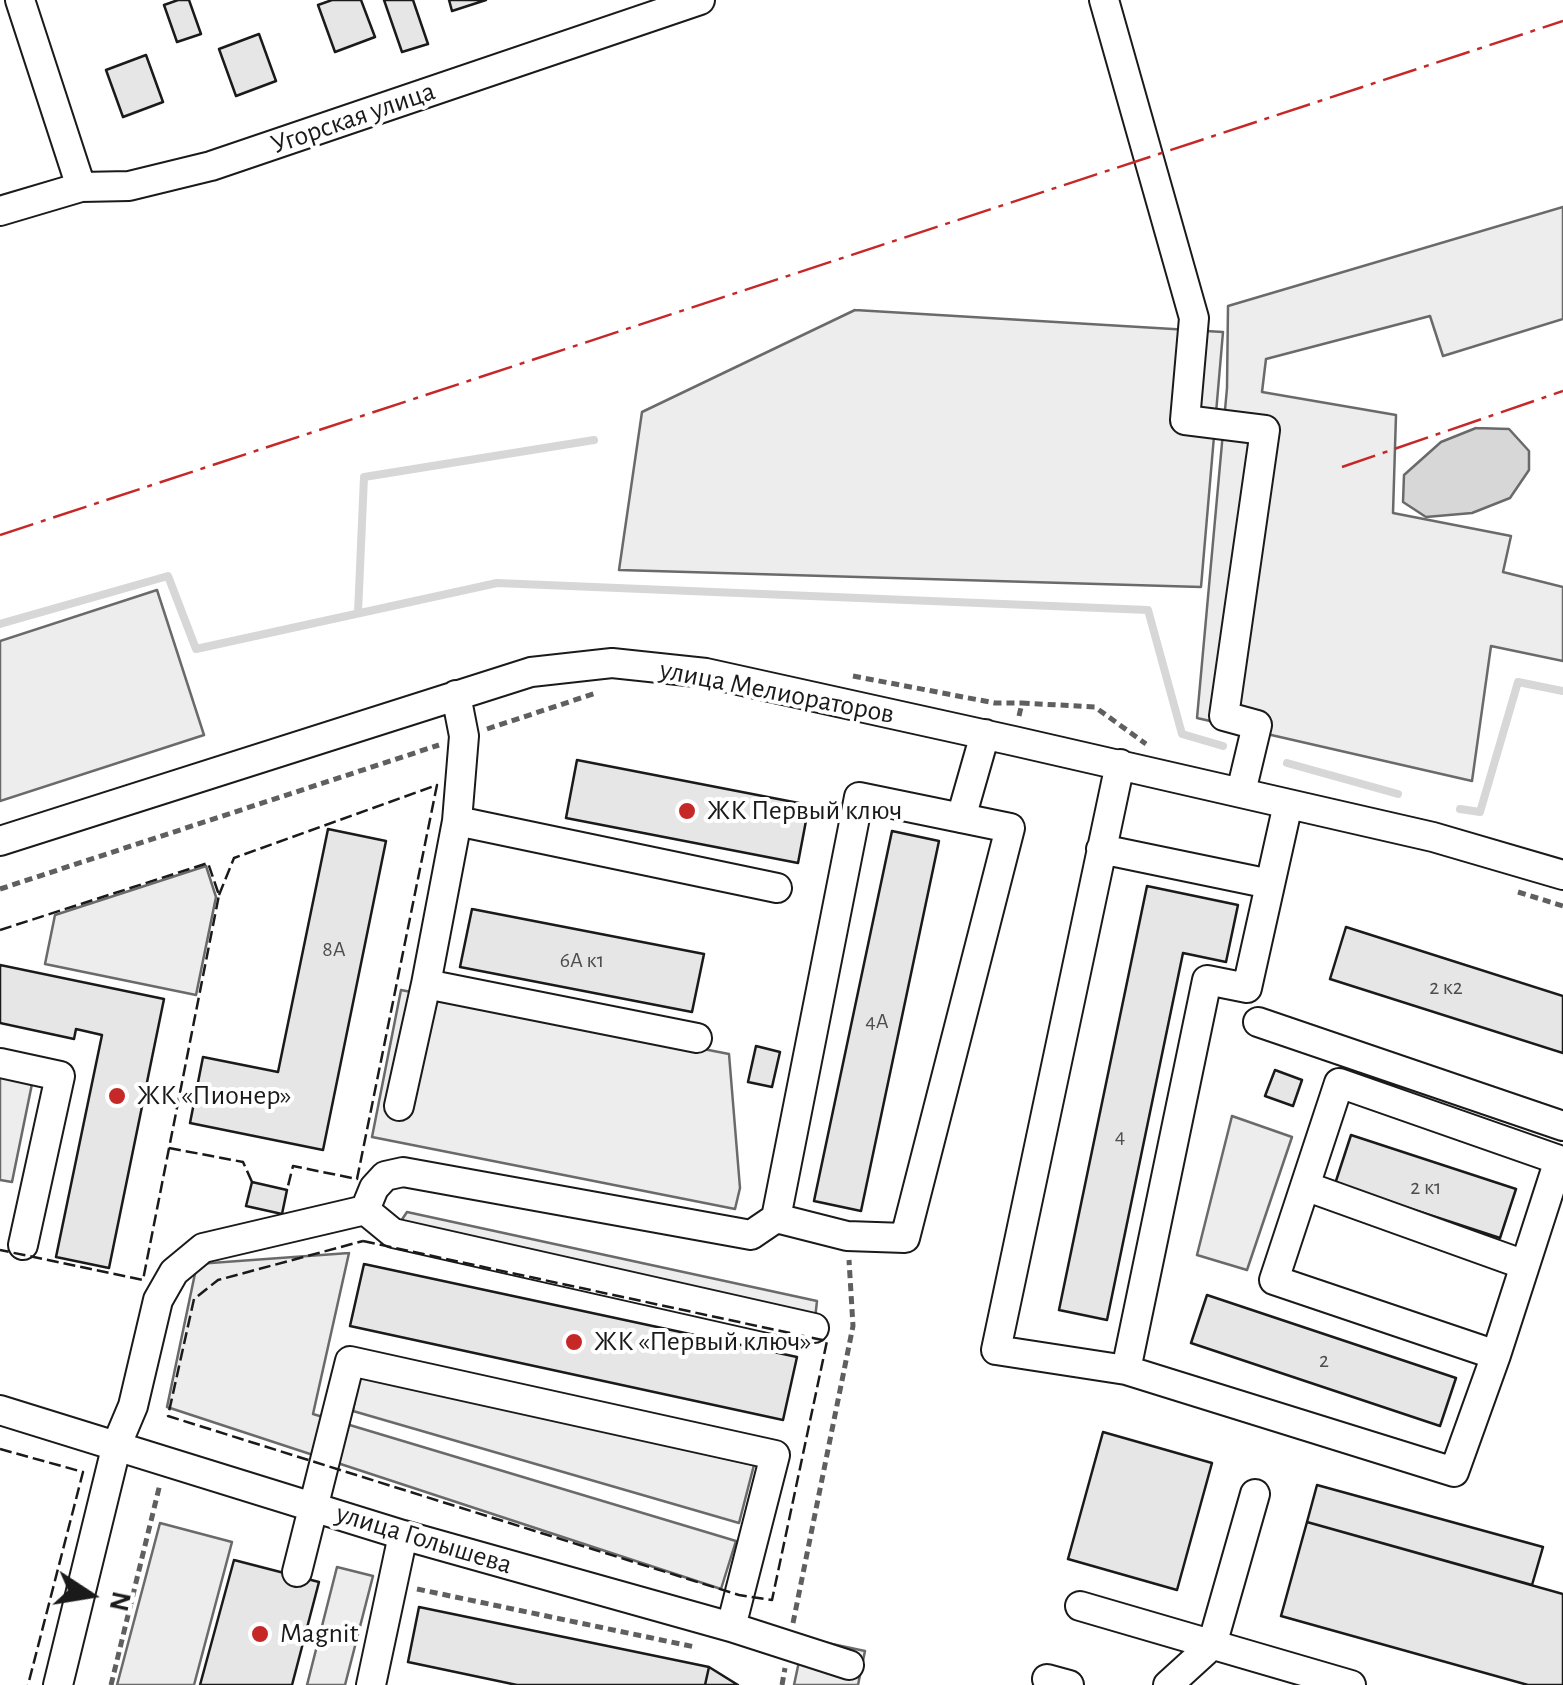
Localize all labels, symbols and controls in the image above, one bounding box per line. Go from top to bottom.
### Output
street label: Угорская улица [266,74,440,162]
street label: улица Мелиораторов [657,653,897,731]
place label: ЖК Первый ключ [707,794,902,828]
marker: ЖК Первый ключ [676,800,698,822]
house number: 8А [322,936,346,962]
house number: 6А к1 [560,947,604,973]
house number: 2 к2 [1429,974,1463,1000]
house number: 4А [865,1008,889,1034]
place label: ЖК «Пионер» [137,1079,292,1113]
marker: ЖК «Пионер» [106,1085,128,1107]
house number: 4 [1115,1123,1125,1149]
house number: 2 к1 [1410,1174,1442,1200]
place label: ЖК «Первый ключ» [594,1325,812,1359]
marker: ЖК «Первый ключ» [563,1331,585,1353]
house number: 2 [1319,1347,1329,1373]
street label: улица Голышева [332,1496,516,1582]
north arrow [40,1545,140,1645]
text: N [104,1589,135,1614]
place label: Magnit [280,1617,359,1651]
marker: Magnit [249,1623,271,1645]

